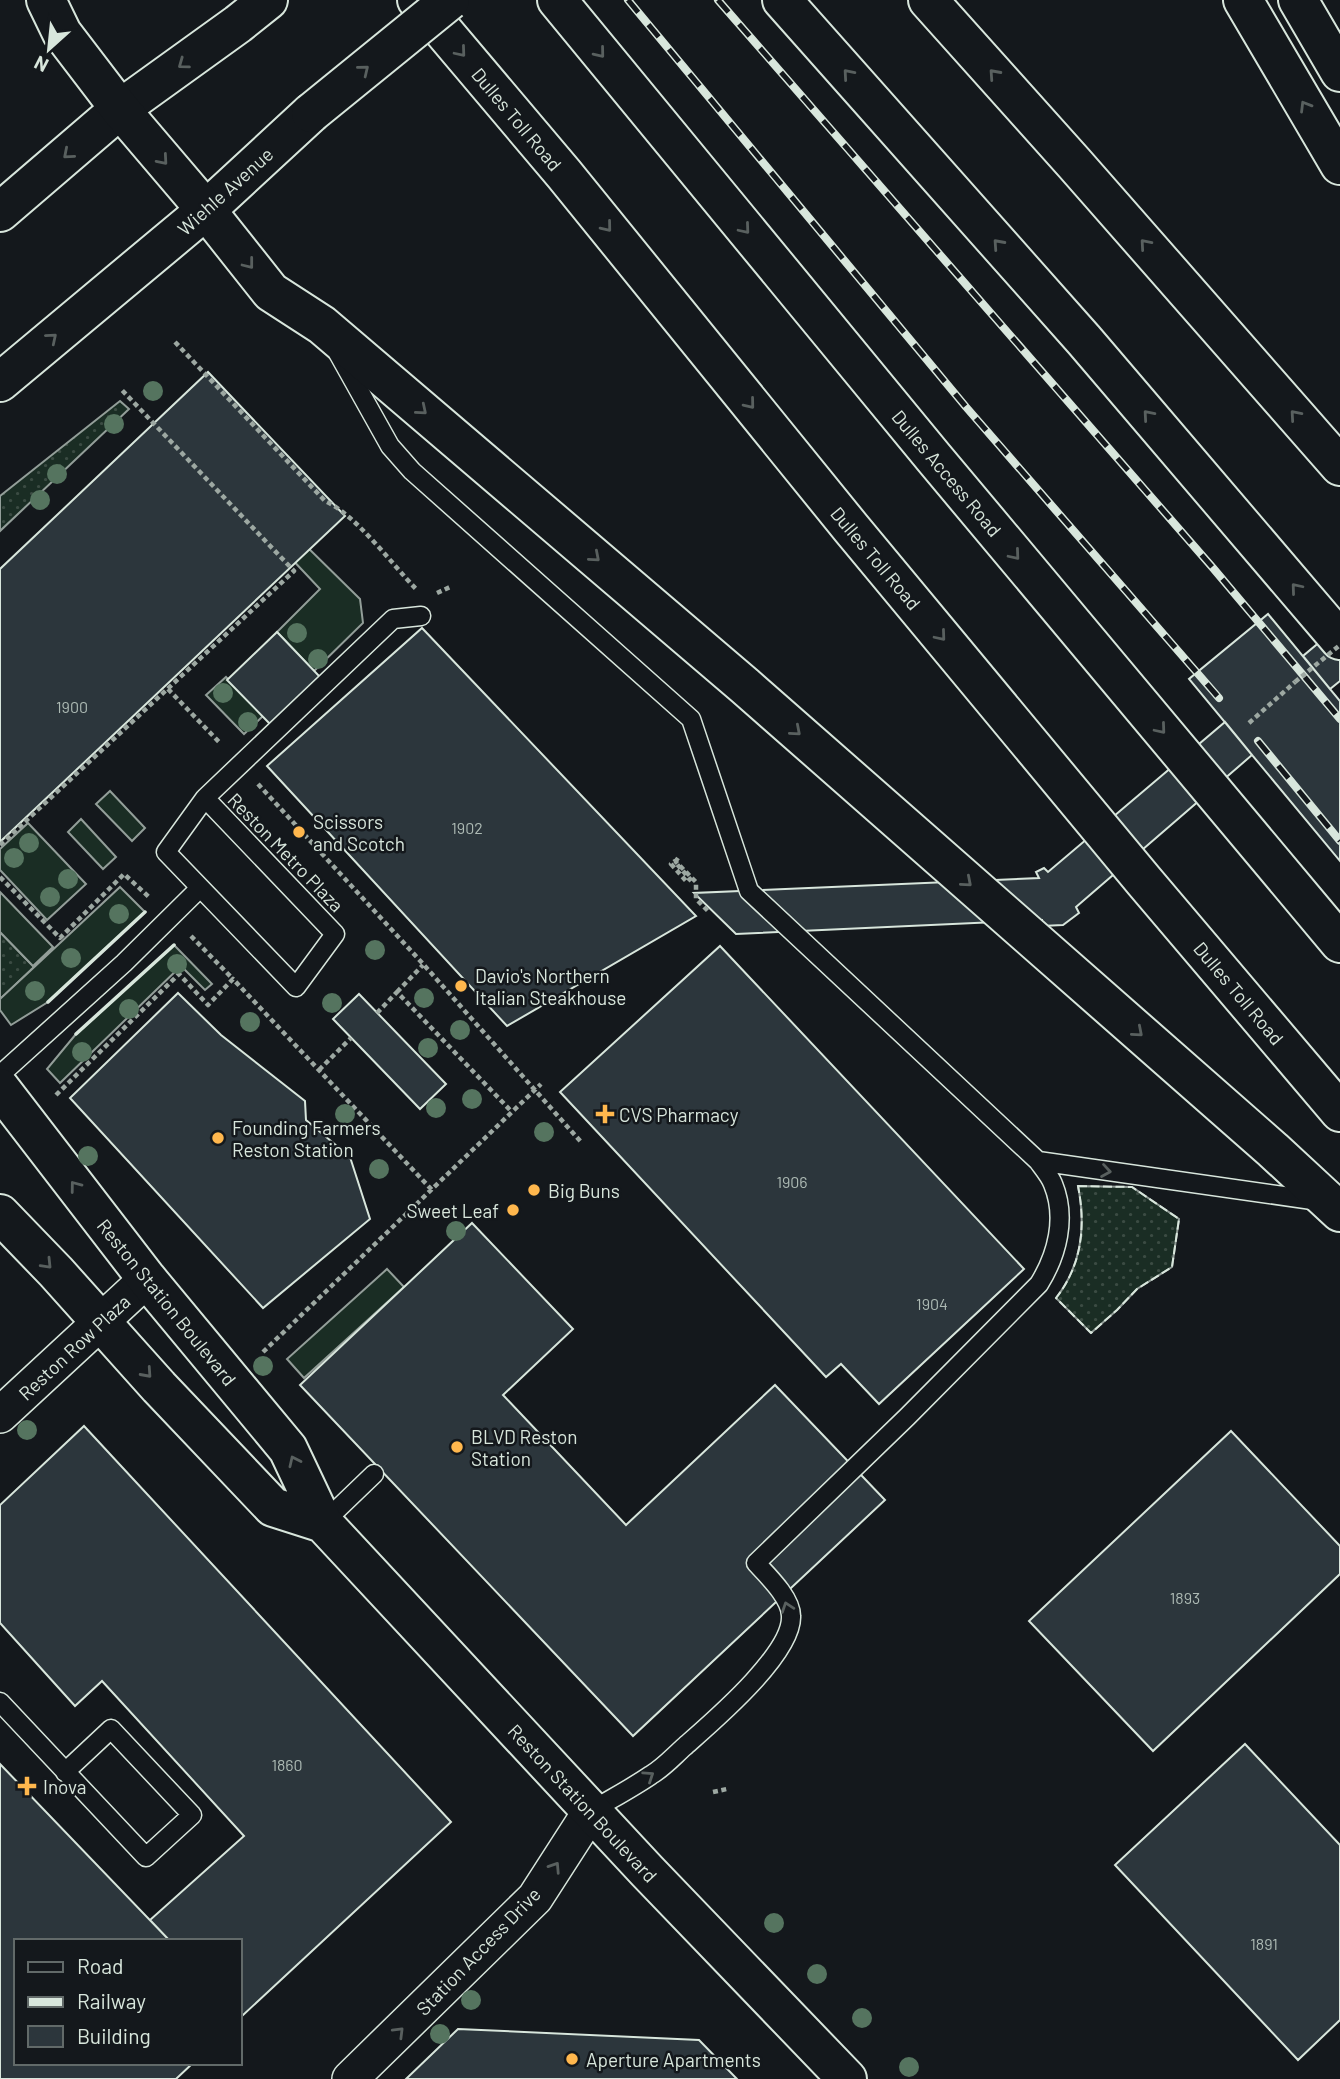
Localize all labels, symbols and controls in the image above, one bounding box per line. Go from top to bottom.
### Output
north arrow [14,14,84,84]
one-way arrow [453,44,465,57]
one-way arrow [592,45,605,57]
text: N [30,51,52,78]
one-way arrow [178,56,191,68]
street label: Dulles Toll Road [467,63,567,175]
one-way arrow [356,66,369,78]
one-way arrow [843,69,856,82]
one-way arrow [990,69,1002,82]
one-way arrow [1300,100,1313,113]
street label: Wiehle Avenue [173,142,277,240]
one-way arrow [63,146,76,158]
one-way arrow [155,151,167,164]
one-way arrow [598,219,611,231]
one-way arrow [737,220,749,233]
one-way arrow [994,239,1006,252]
one-way arrow [1141,239,1153,252]
one-way arrow [240,256,253,268]
one-way arrow [44,334,57,346]
one-way arrow [742,395,754,408]
one-way arrow [413,402,426,414]
street label: Dulles Access Road [887,405,1007,541]
one-way arrow [1144,410,1156,423]
one-way arrow [1291,410,1303,423]
street label: Dulles Toll Road [826,502,926,614]
one-way arrow [1007,546,1019,559]
one-way arrow [586,549,599,561]
one-way arrow [1292,583,1304,596]
one-way arrow [933,628,945,641]
house number: 1900 [56,697,88,716]
one-way arrow [1153,721,1165,734]
one-way arrow [788,723,801,735]
street label: Reston Metro Plaza [223,788,349,916]
place label: Scissors and Scotch [313,810,405,855]
house number: 1902 [451,818,483,837]
marker: Scissors and Scotch [291,824,307,840]
one-way arrow [959,874,972,886]
street label: Dulles Toll Road [1189,937,1289,1049]
place label: Davio's Northern Italian Steakhouse [475,964,626,1009]
marker: Davio's Northern Italian Steakhouse [453,978,469,994]
one-way arrow [1129,1024,1142,1036]
place label: CVS Pharmacy [619,1103,739,1126]
marker: CVS Pharmacy [597,1106,613,1122]
place label: Founding Farmers Reston Station [232,1116,381,1161]
marker: Founding Farmers Reston Station [210,1130,226,1146]
one-way arrow [1100,1163,1112,1178]
house number: 1906 [776,1172,808,1191]
place label: Big Buns [548,1179,620,1202]
one-way arrow [71,1182,83,1194]
marker: Big Buns [526,1182,542,1198]
place label: Sweet Leaf [406,1199,499,1222]
marker: Sweet Leaf [505,1202,521,1218]
street label: Reston Station Boulevard [93,1214,241,1390]
one-way arrow [39,1255,52,1268]
street label: Reston Row Plaza [13,1289,135,1405]
house number: 1904 [916,1294,948,1313]
one-way arrow [139,1365,151,1378]
place label: BLVD Reston Station [471,1425,577,1470]
marker: BLVD Reston Station [449,1439,465,1455]
one-way arrow [288,1456,302,1469]
house number: 1893 [1170,1588,1200,1607]
one-way arrow [781,1601,795,1614]
street label: Reston Station Boulevard [504,1719,662,1887]
house number: 1860 [271,1755,303,1774]
one-way arrow [641,1772,654,1784]
place label: Inova [43,1775,87,1798]
marker: Inova [17,1776,37,1796]
one-way arrow [547,1862,559,1875]
street label: Station Access Drive [411,1882,545,2020]
house number: 1891 [1250,1934,1278,1953]
legend [14,1939,242,2065]
text: Road [77,1953,123,1978]
text: Railway [77,1988,146,2013]
text: Building [77,2023,151,2048]
one-way arrow [391,2027,404,2040]
place label: Aperture Apartments [586,2048,761,2071]
marker: Aperture Apartments [564,2051,580,2067]

